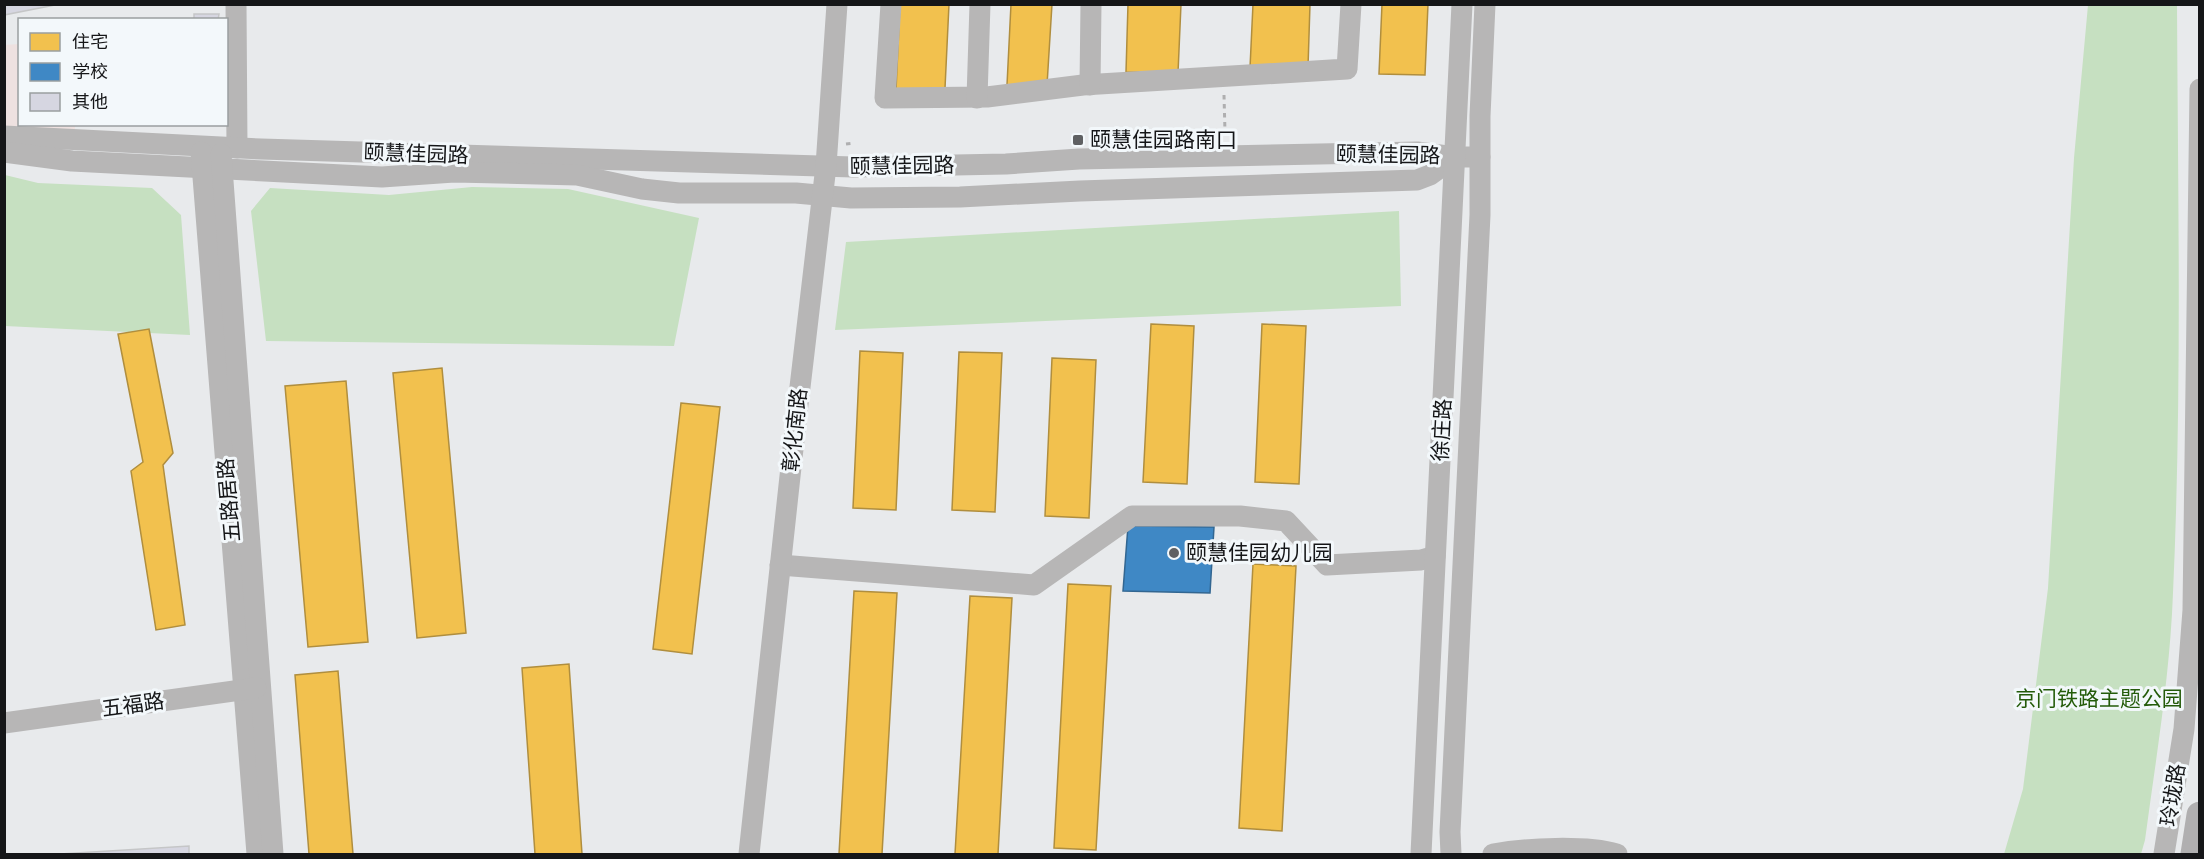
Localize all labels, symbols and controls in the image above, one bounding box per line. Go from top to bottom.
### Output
legend [18,18,228,126]
text: 住宅 [72,32,108,52]
text: 学校 [72,62,108,82]
text: 其他 [72,92,108,112]
place label: 颐慧佳园路南口 [1090,129,1237,151]
marker: 颐慧佳园路南口 [1071,133,1085,147]
street label: 颐慧佳园路 [363,141,469,167]
street label: 颐慧佳园路 [1335,143,1441,167]
street label: 颐慧佳园路 [849,154,955,178]
street label: 彰化南路 [780,387,810,473]
street label: 徐庄路 [1429,398,1455,462]
street label: 五路居路 [214,457,244,543]
place label: 颐慧佳园幼儿园 [1186,542,1333,564]
marker: 颐慧佳园幼儿园 [1167,546,1181,560]
park label: 京门铁路主题公园 [2015,688,2183,710]
street label: 五福路 [100,690,166,720]
street label: 玲珑路 [2157,762,2189,828]

